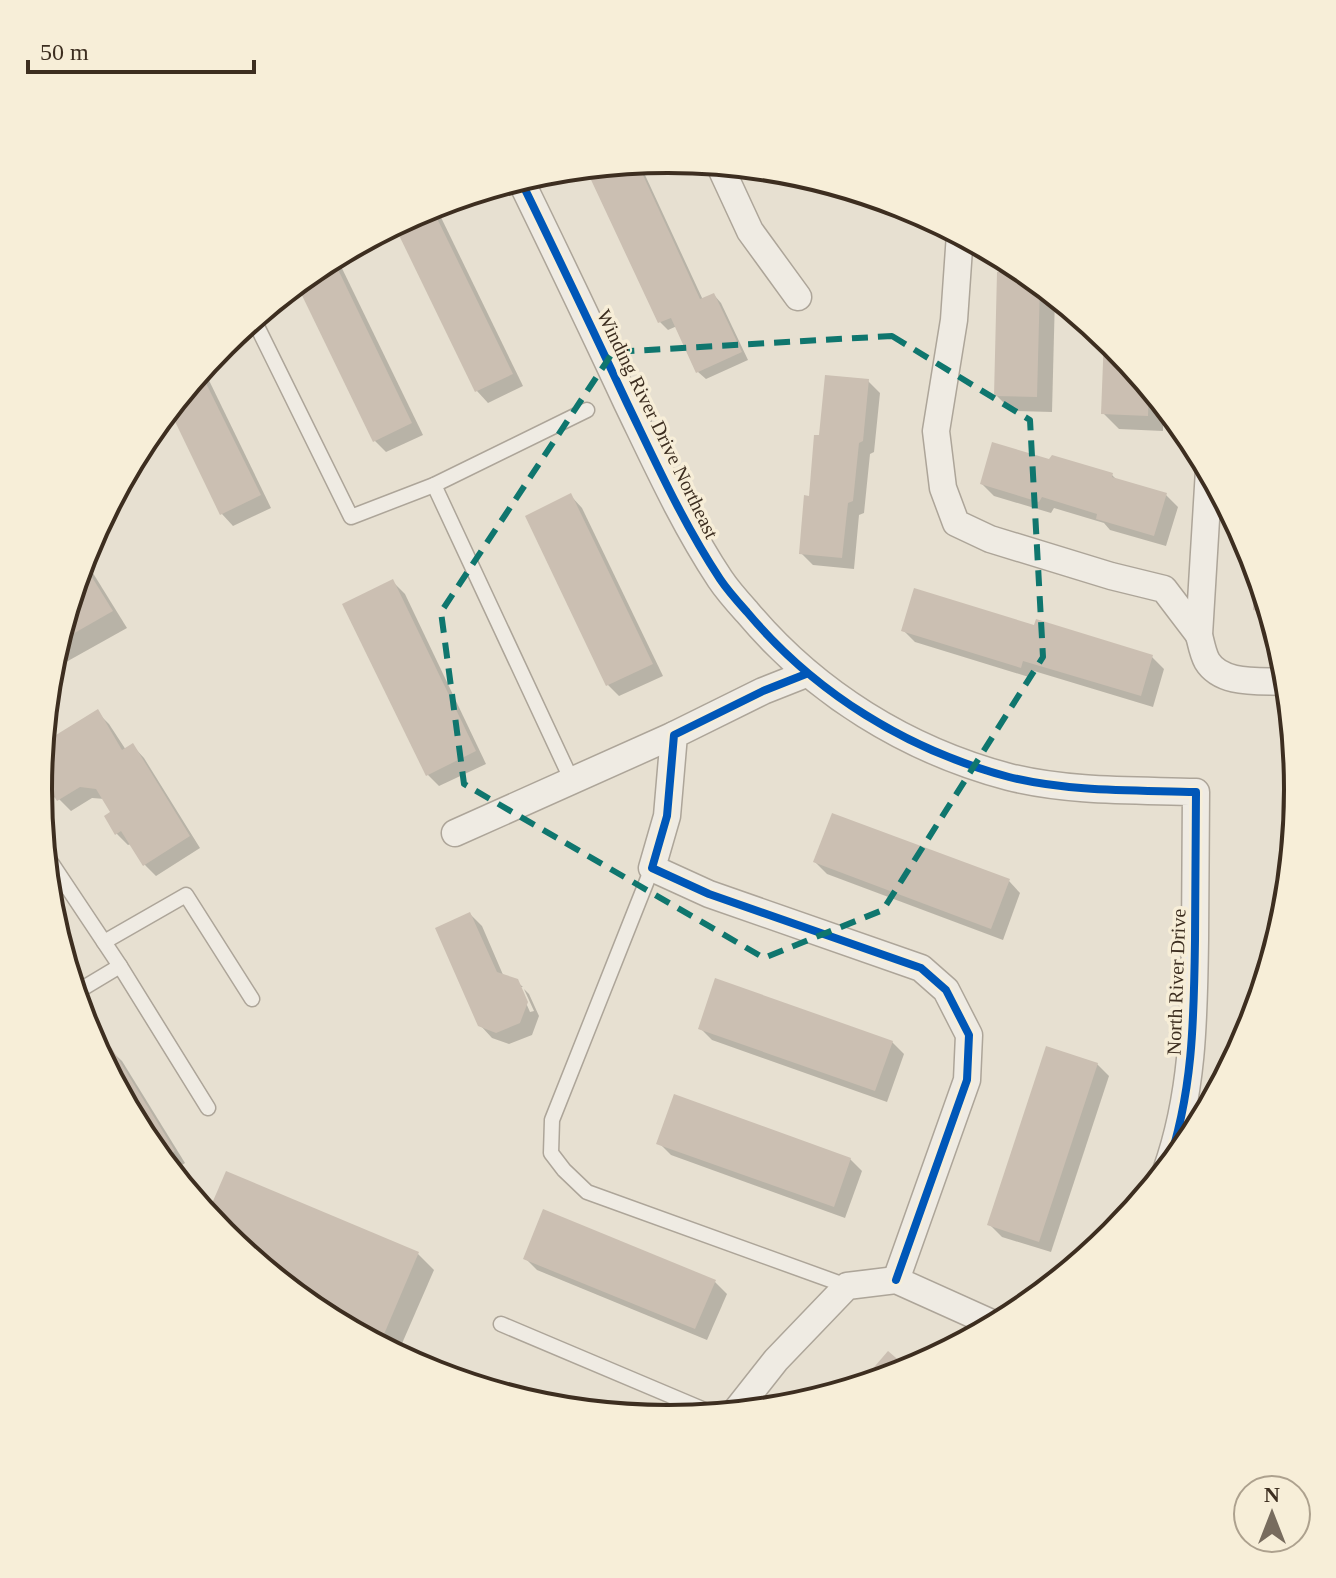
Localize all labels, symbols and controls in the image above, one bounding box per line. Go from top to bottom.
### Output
scale bar [28,24,254,74]
text: 50 m [40,39,89,65]
street label: Winding River Drive Northeast [592,306,723,543]
street label: North River Drive [1162,908,1190,1056]
north arrow [1232,1474,1312,1554]
text: N [1264,1482,1280,1507]

